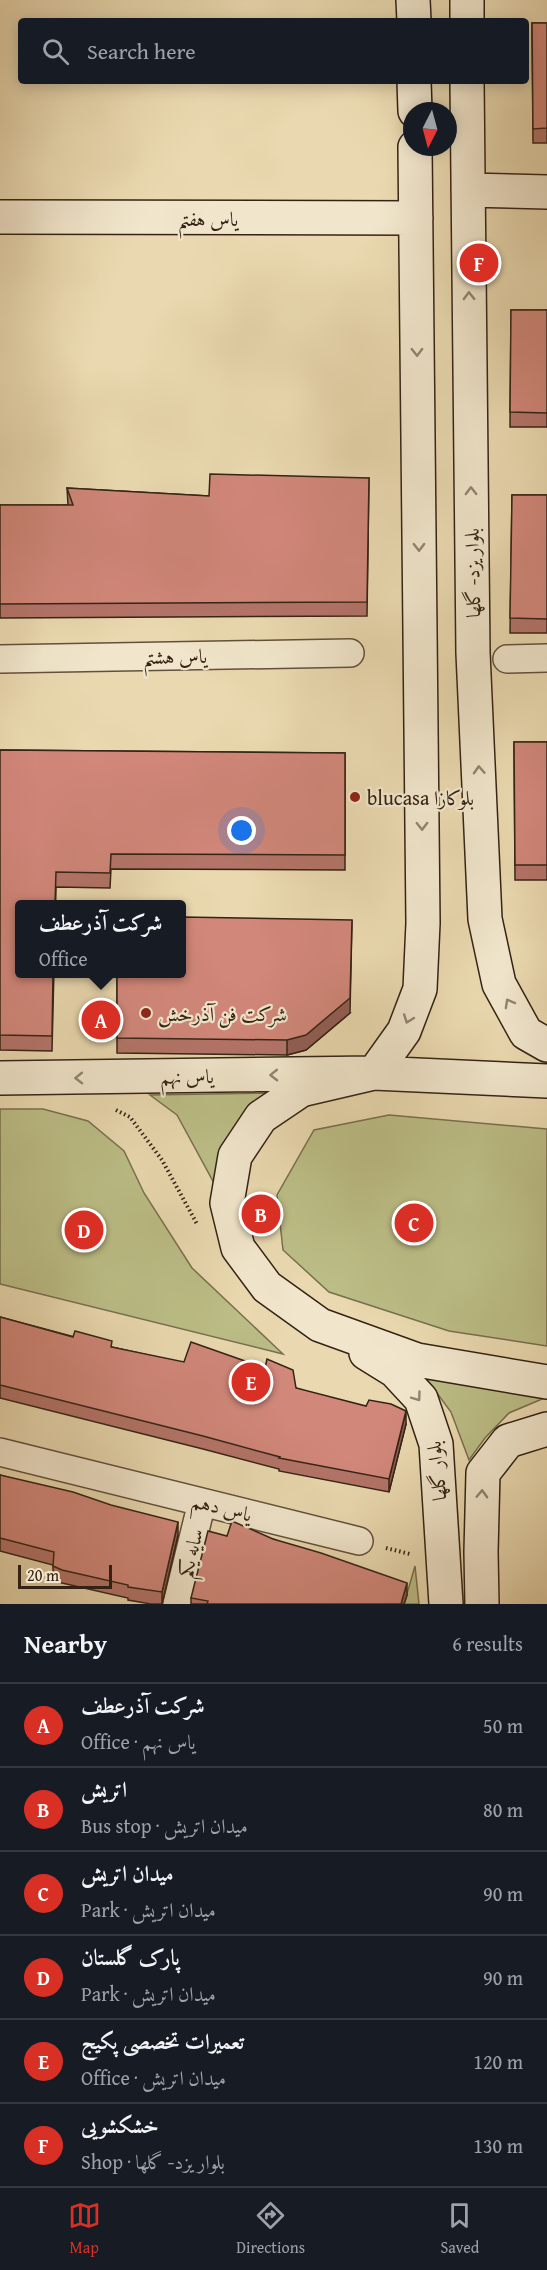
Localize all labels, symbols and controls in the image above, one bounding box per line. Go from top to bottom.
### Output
search box [18,18,529,84]
icon: search [39,35,72,68]
text: Search here [87,35,196,67]
north arrow [403,102,457,156]
street label: یاس هفتم [178,204,239,239]
pin: F [460,240,498,286]
one-way arrow [463,292,475,301]
one-way arrow [411,348,423,357]
one-way arrow [465,487,478,496]
street label: بلوار یزد- گلها [457,528,487,618]
one-way arrow [413,543,425,552]
street label: یاس هشتم [143,641,209,677]
one-way arrow [472,766,485,775]
place label: blucasa بلوکازا [367,783,474,812]
marker: blucasa بلوکازا [348,790,362,804]
your location [227,816,256,845]
one-way arrow [416,822,428,831]
popup [15,900,186,978]
text: شرکت آذرعطف [39,906,162,938]
text: Office [39,944,88,973]
pin: A [82,998,120,1042]
place label: شرکت فن آذرخش [158,999,287,1028]
one-way arrow [505,999,516,1009]
marker: شرکت فن آذرخش [139,1006,153,1020]
one-way arrow [403,1013,416,1024]
street label: یاس نهم [160,1061,215,1096]
one-way arrow [269,1068,278,1081]
one-way arrow [74,1071,83,1084]
pin: B [242,1192,280,1236]
pin: C [394,1200,434,1246]
pin: D [64,1208,104,1252]
pin: E [232,1360,270,1404]
one-way arrow [410,1390,421,1401]
street label: بلوار گلها [418,1440,454,1502]
street label: یاس دهم [188,1486,256,1534]
one-way arrow [476,1489,489,1498]
street label: سایه یکم [170,1526,215,1582]
scale bar [18,1562,112,1590]
text: 20 m [27,1563,59,1587]
text: Nearby [24,1624,107,1663]
text: 6 results [452,1629,523,1658]
text: شرکت آذرعطف [81,1689,204,1721]
text: A [37,1711,50,1740]
text: 50 m [483,1711,523,1740]
text: Office · یاس نهم [81,1727,196,1756]
text: اتریش [81,1773,127,1805]
text: B [37,1795,50,1824]
text: 80 m [483,1795,523,1824]
text: Bus stop · میدان اتریش [81,1811,248,1840]
text: میدان اتریش [81,1857,174,1889]
text: C [38,1879,49,1908]
text: 90 m [483,1879,523,1908]
text: Park · میدان اتریش [81,1895,216,1924]
text: پارک گلستان [81,1941,180,1973]
text: D [37,1963,50,1992]
text: 90 m [483,1963,523,1992]
text: Park · میدان اتریش [81,1979,216,2008]
text: تعمیرات تخصصی پکیج [81,2025,244,2057]
text: E [38,2047,49,2076]
text: 120 m [473,2047,523,2076]
text: Office · میدان اتریش [81,2063,226,2092]
text: خشکشویی [81,2109,159,2141]
text: F [38,2131,49,2160]
text: 130 m [473,2131,523,2160]
text: Shop · بلوار یزد- گلها [81,2147,225,2176]
tab: Map [68,2199,101,2259]
tab: Directions [236,2199,305,2259]
tab: Saved [440,2199,479,2259]

